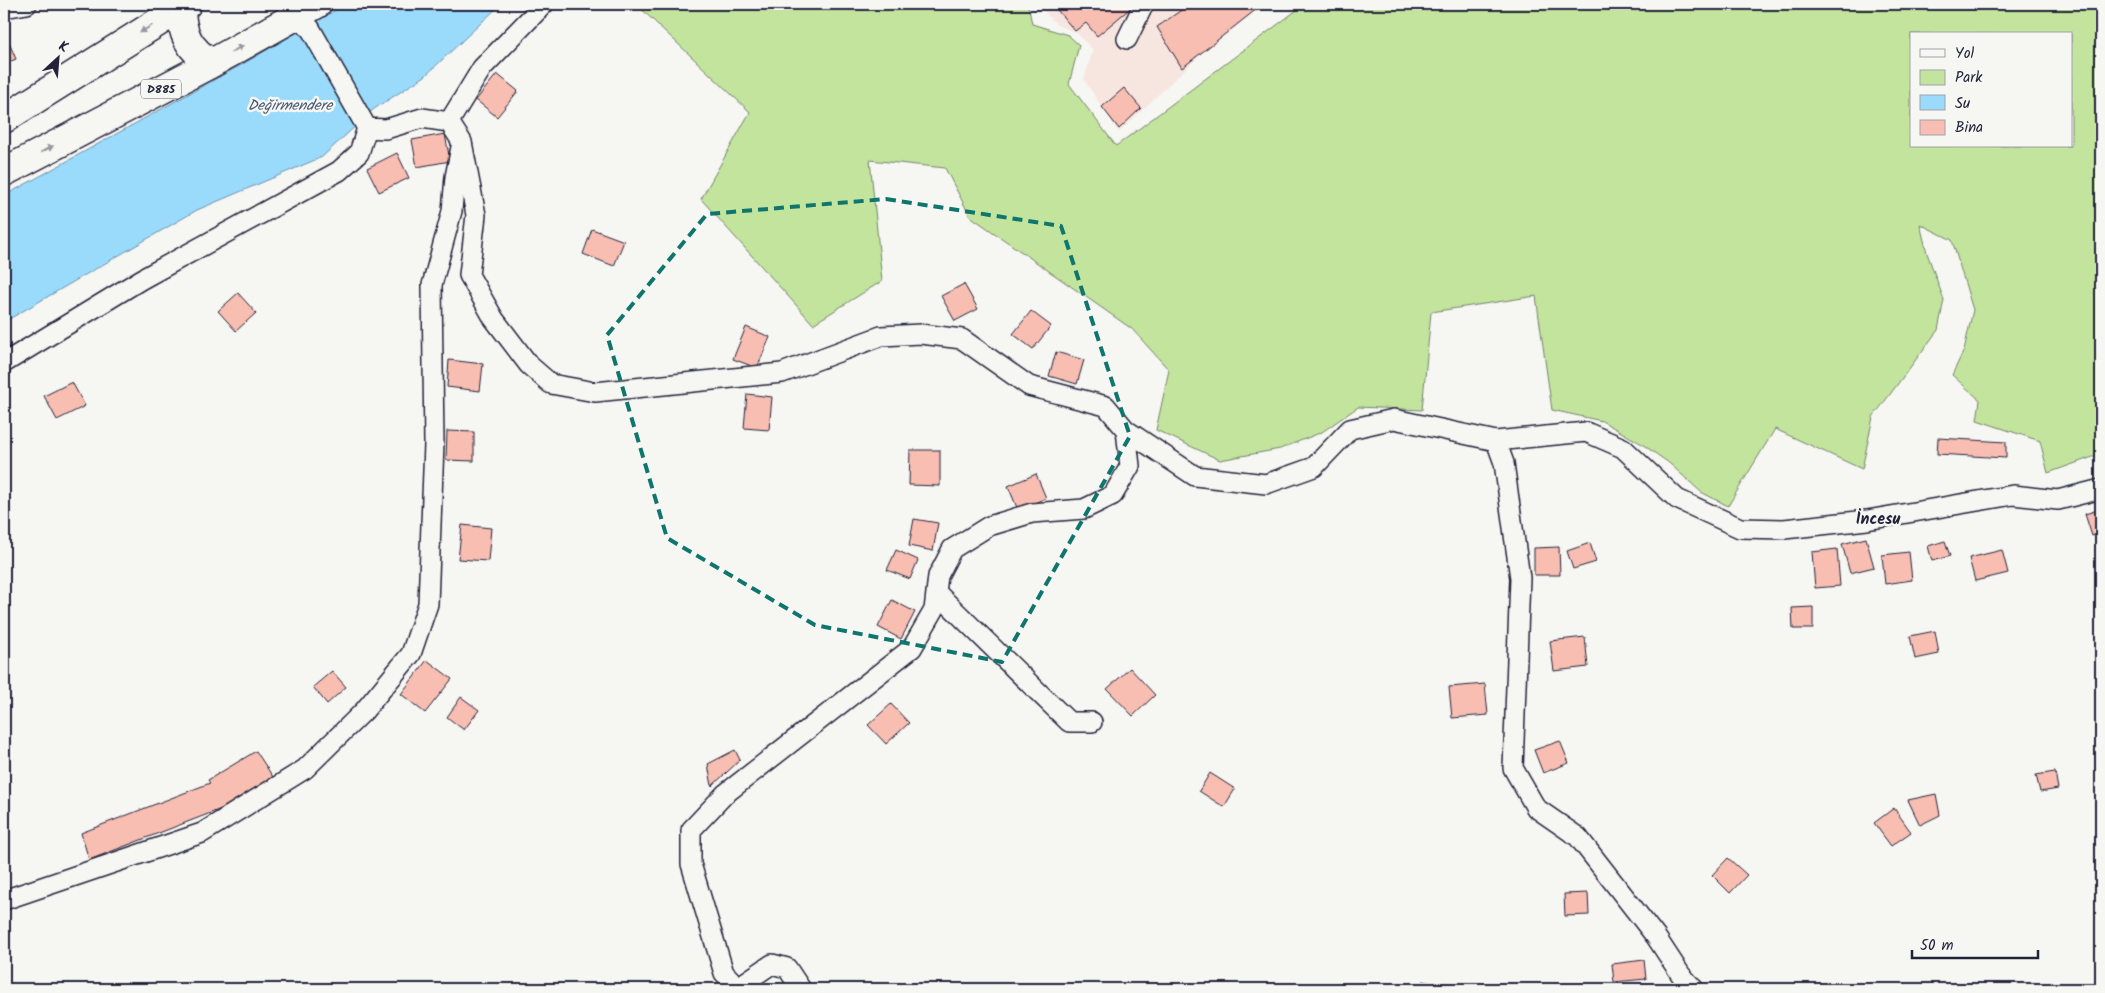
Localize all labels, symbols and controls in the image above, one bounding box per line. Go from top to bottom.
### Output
one-way arrow [139,25,153,34]
north arrow [32,32,82,82]
legend [1910,32,2072,148]
text: K [55,35,72,59]
text: Yol [1955,42,1974,66]
one-way arrow [230,45,244,53]
text: Park [1955,66,1983,90]
road number: D885 [141,80,181,98]
text: Su [1955,92,1970,116]
water label: Değirmendere [248,94,334,118]
text: Bina [1955,116,1983,140]
one-way arrow [40,145,54,153]
district label: İncesu [1856,507,1901,532]
scale bar [1912,928,2039,960]
text: 50 m [1920,934,1954,958]

